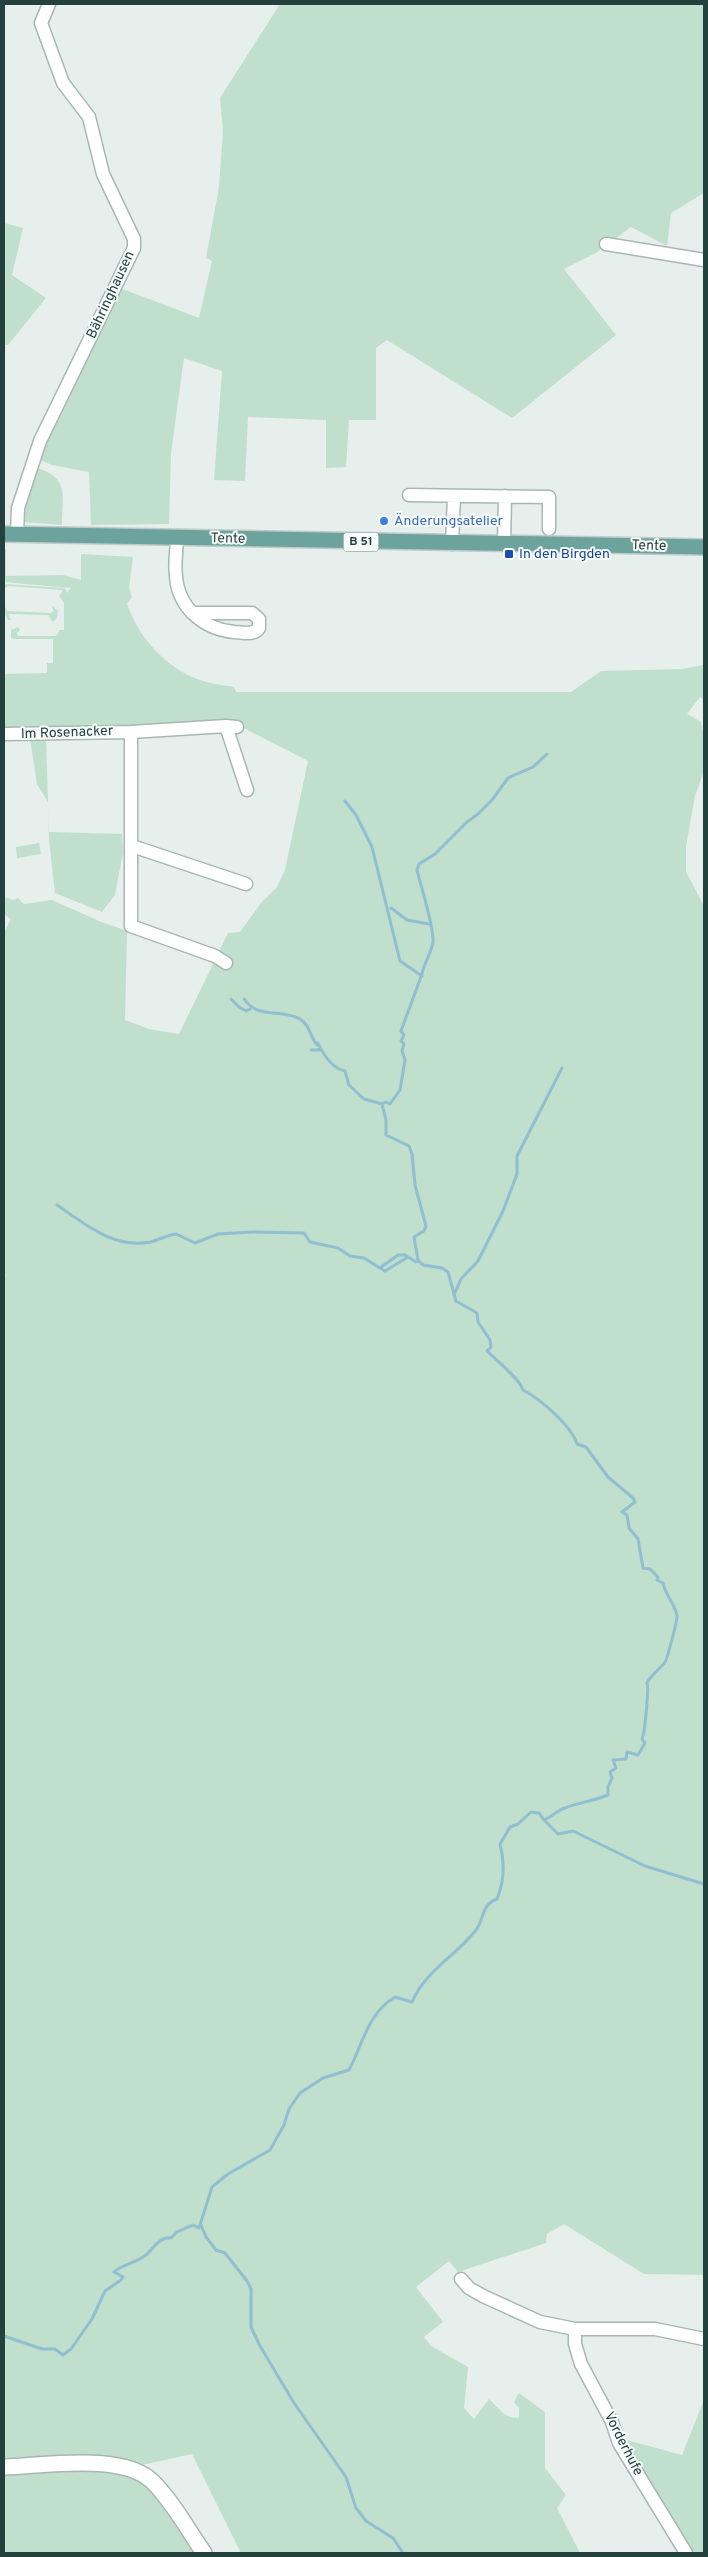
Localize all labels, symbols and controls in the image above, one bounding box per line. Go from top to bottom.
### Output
street label: Bähringhausen [83,248,139,342]
place label: Änderungsatelier [394,512,504,530]
marker: Änderungsatelier [378,515,390,527]
street label: Tente [210,530,246,548]
road number: B 51 [344,532,378,552]
street label: Tente [631,537,667,555]
place label: In den Birgden [519,546,610,563]
marker: In den Birgden [503,548,515,560]
street label: Im Rosenacker [20,723,114,743]
street label: Vorderhufe [600,2409,646,2479]

